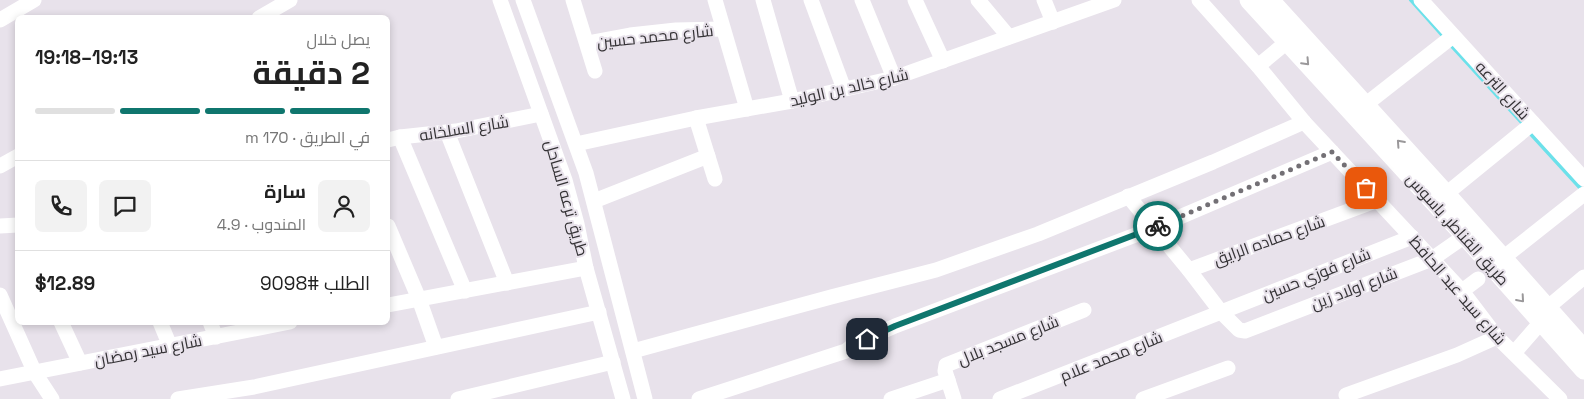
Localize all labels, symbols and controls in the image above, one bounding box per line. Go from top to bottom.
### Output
street label: شارع محمد حسين [596,20,714,54]
text: يصل خلال [307,29,370,50]
text: 19:13–19:18 [35,45,138,70]
text: 2 دقيقة [252,53,370,93]
one-way arrow [1300,56,1309,65]
street label: شارع الترعه [1470,57,1535,125]
street label: شارع خالد بن الوليد [788,64,911,112]
street label: شارع السلخانه [418,111,511,147]
text: في الطريق · 170 m [245,127,370,148]
street label: طريق ترعه الساحل [540,138,593,259]
one-way arrow [1397,140,1406,149]
pin [1345,167,1387,209]
street label: طريق القناطر, باسوس [1402,169,1514,290]
icon: bag [1352,174,1380,202]
text: سارة [264,179,306,204]
button: phone [35,180,87,232]
button: chat [99,180,151,232]
button: person [318,180,370,232]
courier [1133,201,1183,251]
street label: شارع حماده الرايق [1211,211,1328,271]
icon: bike [1144,212,1172,240]
text: المندوب · 4.9 [217,214,306,235]
street label: شارع سيد عبد الحافظ [1404,231,1511,350]
street label: شارع فوزي حسين [1259,243,1375,309]
street label: شارع اولاد زين [1308,262,1401,316]
text: $12.89 [35,271,95,296]
text: الطلب #9098 [260,271,370,296]
one-way arrow [1515,293,1524,302]
street label: شارع مسجد بلال [955,311,1062,371]
pin [846,318,888,360]
icon: home [853,325,881,353]
street label: شارع محمد علام [1057,326,1166,387]
street label: شارع سيد رمضان [92,330,204,372]

